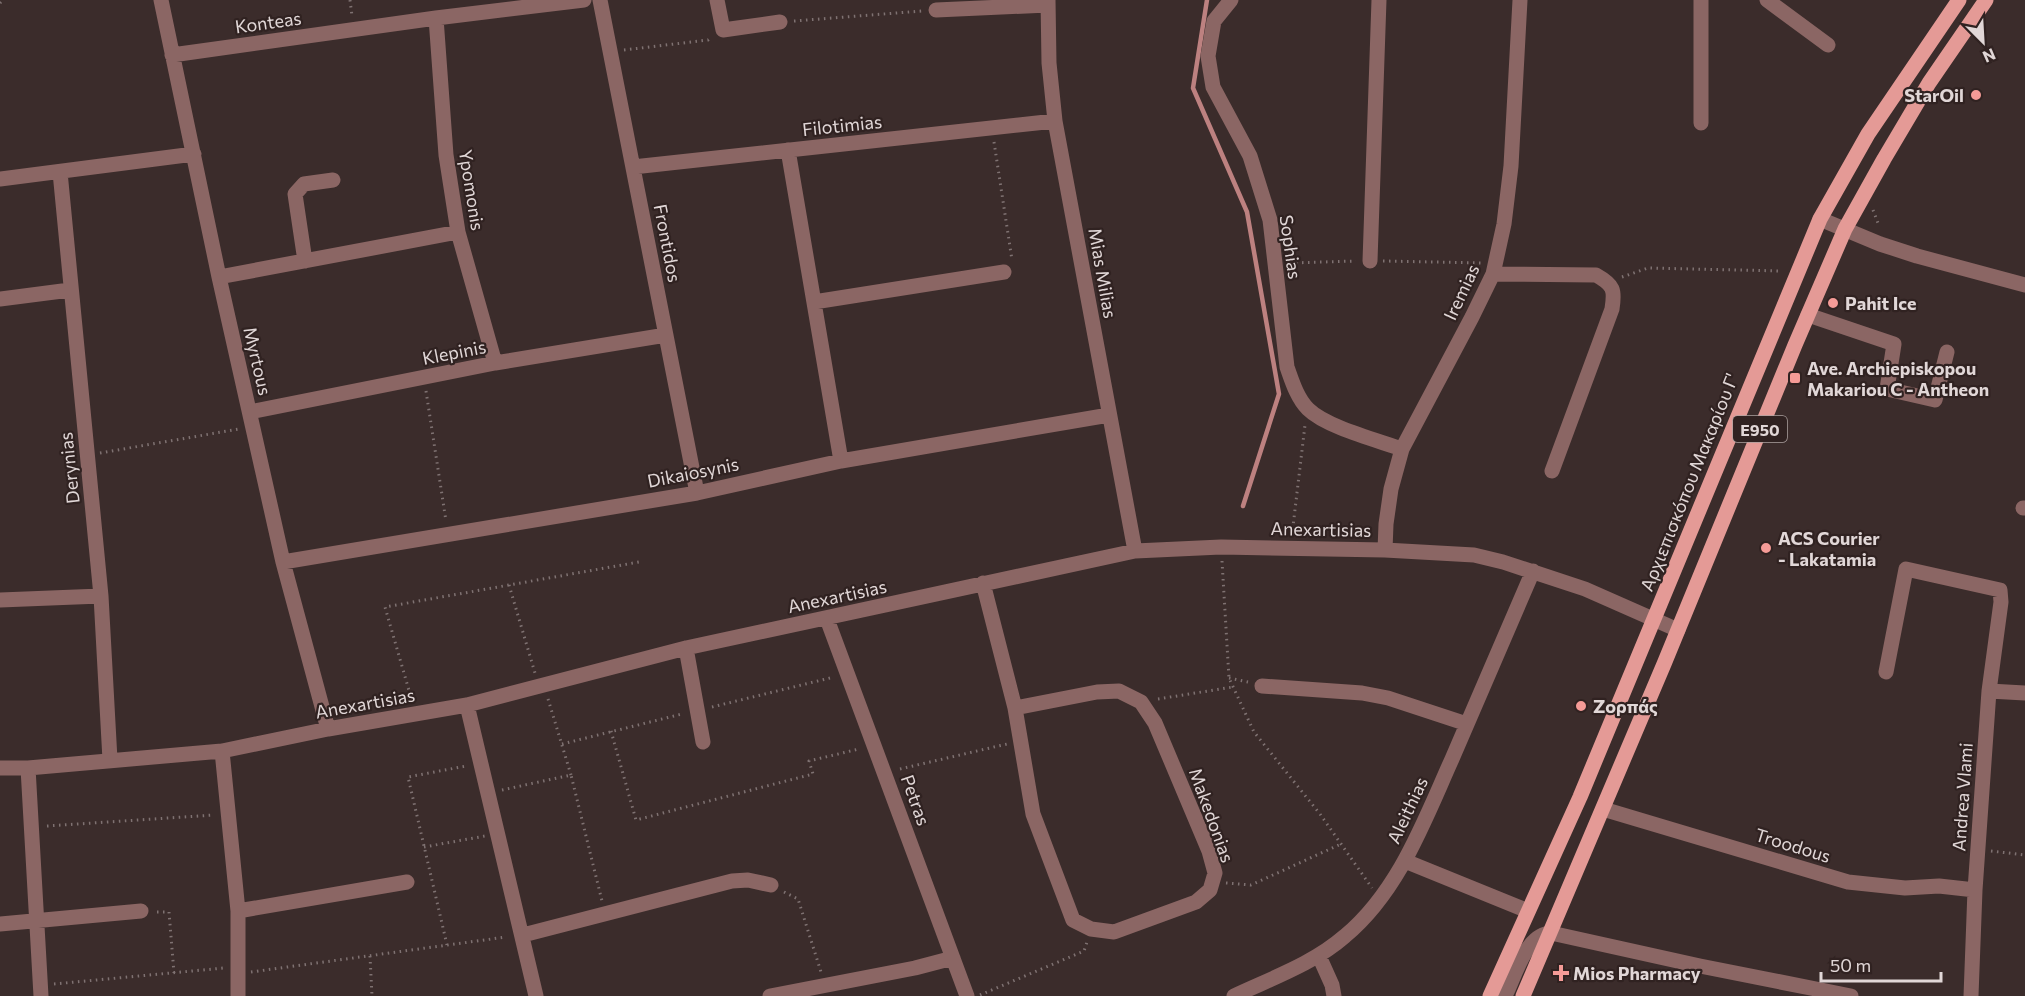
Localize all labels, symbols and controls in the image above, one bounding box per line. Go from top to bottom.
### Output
street label: Konteas [233,6,303,38]
north arrow [1953,12,2013,72]
text: N [1980,45,1999,67]
place label: StarOil [1904,84,1964,106]
marker: StarOil [1969,88,1983,102]
street label: Filotimias [801,110,883,140]
street label: Ypomonis [455,148,489,232]
street label: Frontidos [650,202,686,284]
street label: Sophias [1276,214,1306,280]
street label: Mias Milias [1084,226,1122,320]
street label: Iremias [1438,260,1484,324]
place label: Pahit Ice [1845,292,1917,314]
marker: Pahit Ice [1826,296,1840,310]
street label: Myrtous [239,325,277,397]
street label: Klepinis [420,335,488,369]
place label: Ave. Archiepiskopou Makariou C - Antheon [1807,357,1989,400]
street label: Αρχιεπισκόπου Μακαρίου Γ' [1635,370,1743,594]
marker: Ave. Archiepiskopou Makariou C - Antheon [1788,371,1802,385]
road number: E950 [1733,416,1787,442]
street label: Derynias [54,431,84,505]
street label: Dikaiosynis [645,452,741,492]
street label: Anexartisias [1270,517,1372,541]
place label: ACS Courier - Lakatamia [1778,527,1880,570]
marker: ACS Courier - Lakatamia [1759,541,1773,555]
street label: Anexartisias [785,575,889,617]
street label: Anexartisias [313,683,417,723]
place label: Ζορπάς [1593,695,1658,717]
marker: Ζορπάς [1574,699,1588,713]
street label: Andrea Vlami [1947,742,1977,852]
street label: Makedonias [1185,765,1239,865]
street label: Petras [897,772,935,828]
street label: Aleithias [1382,773,1432,847]
street label: Troodous [1753,823,1833,867]
scale bar [1821,945,1941,983]
text: 50 m [1830,954,1871,976]
place label: Mios Pharmacy [1573,962,1701,984]
marker: Mios Pharmacy [1554,966,1568,980]

